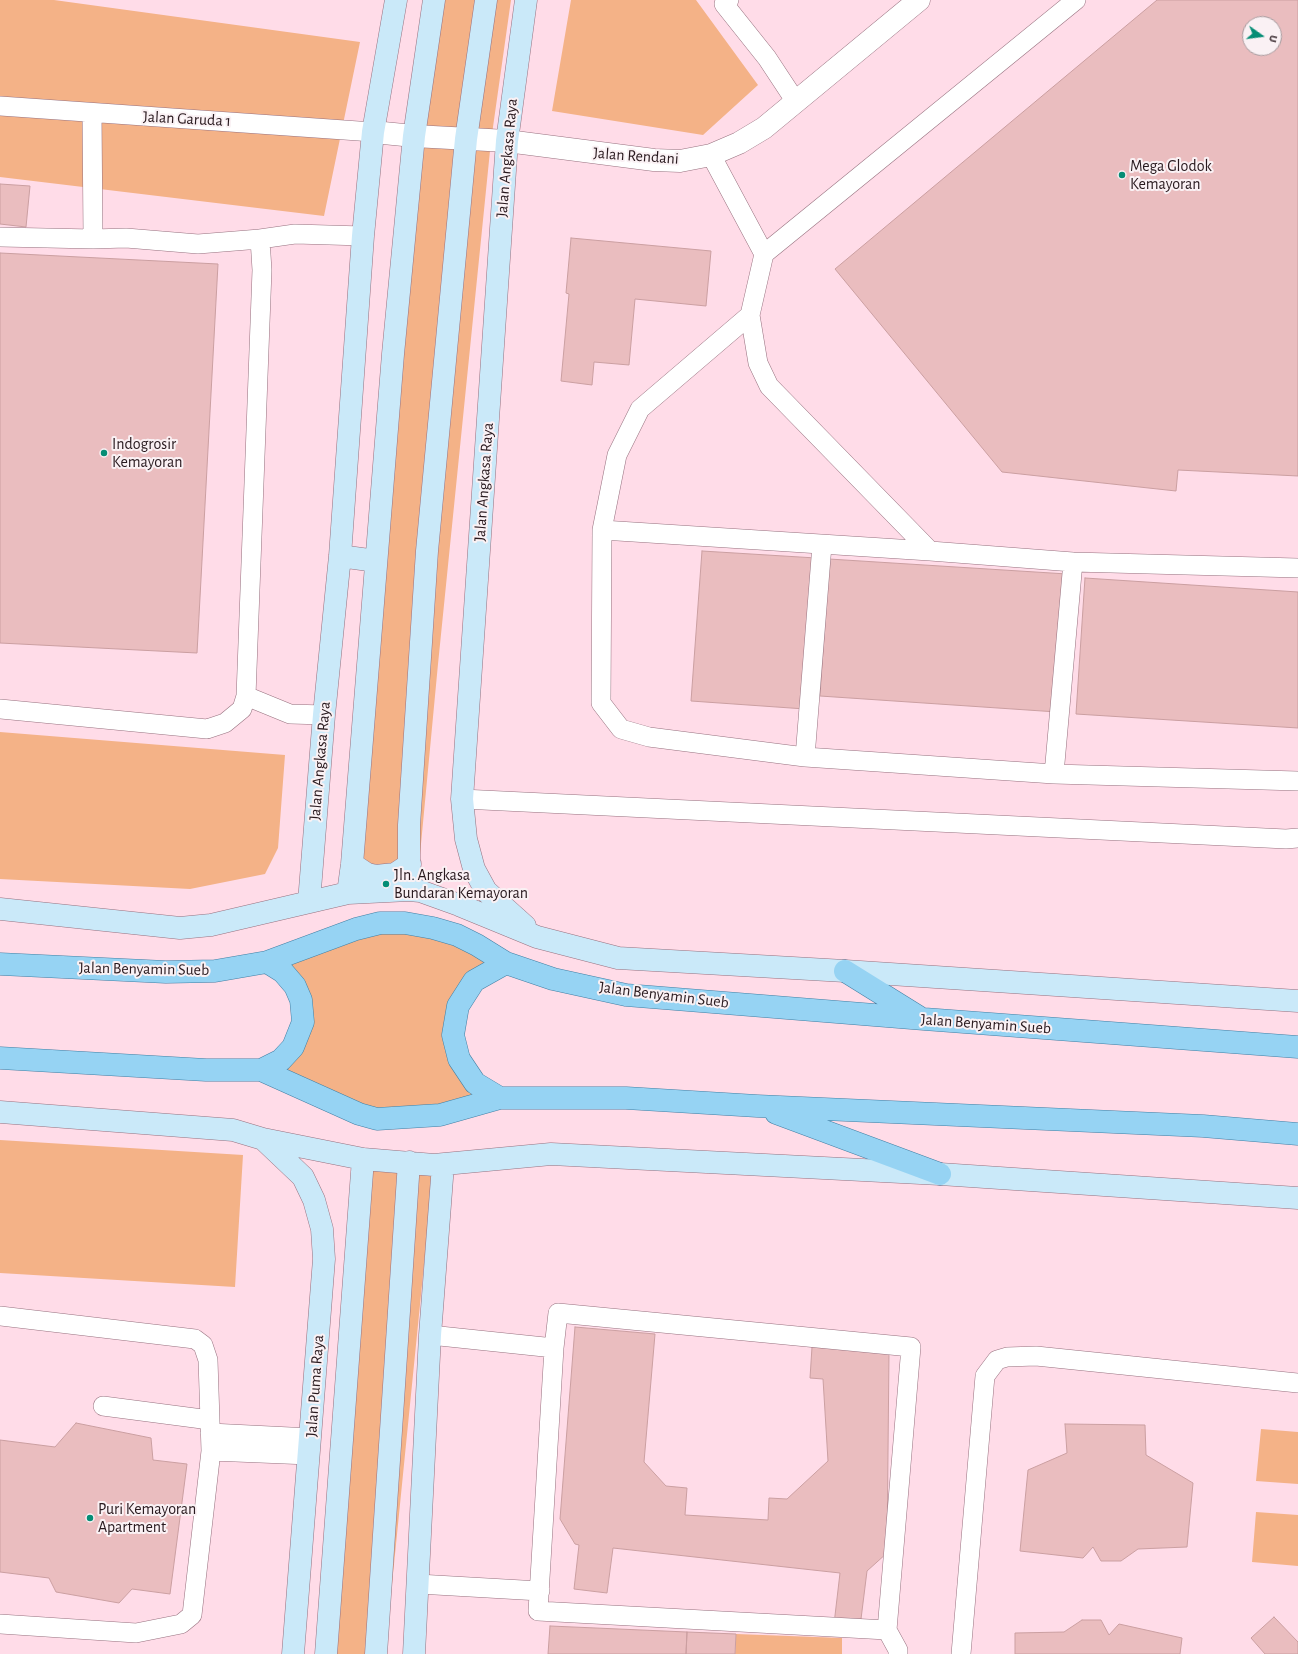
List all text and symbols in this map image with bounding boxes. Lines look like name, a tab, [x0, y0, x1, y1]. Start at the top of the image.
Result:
north arrow	[1242, 16, 1282, 56]
text: U	[1267, 34, 1279, 44]
street label: Jalan Angkasa Raya	[492, 98, 522, 218]
street label: Jalan Garuda 1	[143, 107, 231, 131]
street label: Jalan Rendani	[593, 143, 679, 169]
place label: Mega Glodok Kemayoran	[1130, 156, 1212, 194]
marker: Mega Glodok Kemayoran	[1117, 170, 1127, 180]
street label: Jalan Angkasa Raya	[470, 422, 498, 542]
place label: Indogrosir Kemayoran	[112, 434, 183, 472]
marker: Indogrosir Kemayoran	[99, 448, 109, 458]
street label: Jalan Angkasa Raya	[305, 701, 335, 821]
place label: Jln. Angkasa Bundaran Kemayoran	[394, 865, 528, 903]
marker: Jln. Angkasa Bundaran Kemayoran	[381, 879, 391, 889]
street label: Jalan Benyamin Sueb	[79, 958, 209, 980]
street label: Jalan Benyamin Sueb	[598, 978, 730, 1012]
street label: Jalan Benyamin Sueb	[920, 1010, 1052, 1038]
street label: Jalan Puma Raya	[302, 1334, 328, 1438]
place label: Puri Kemayoran Apartment	[98, 1499, 196, 1537]
marker: Puri Kemayoran Apartment	[85, 1513, 95, 1523]

